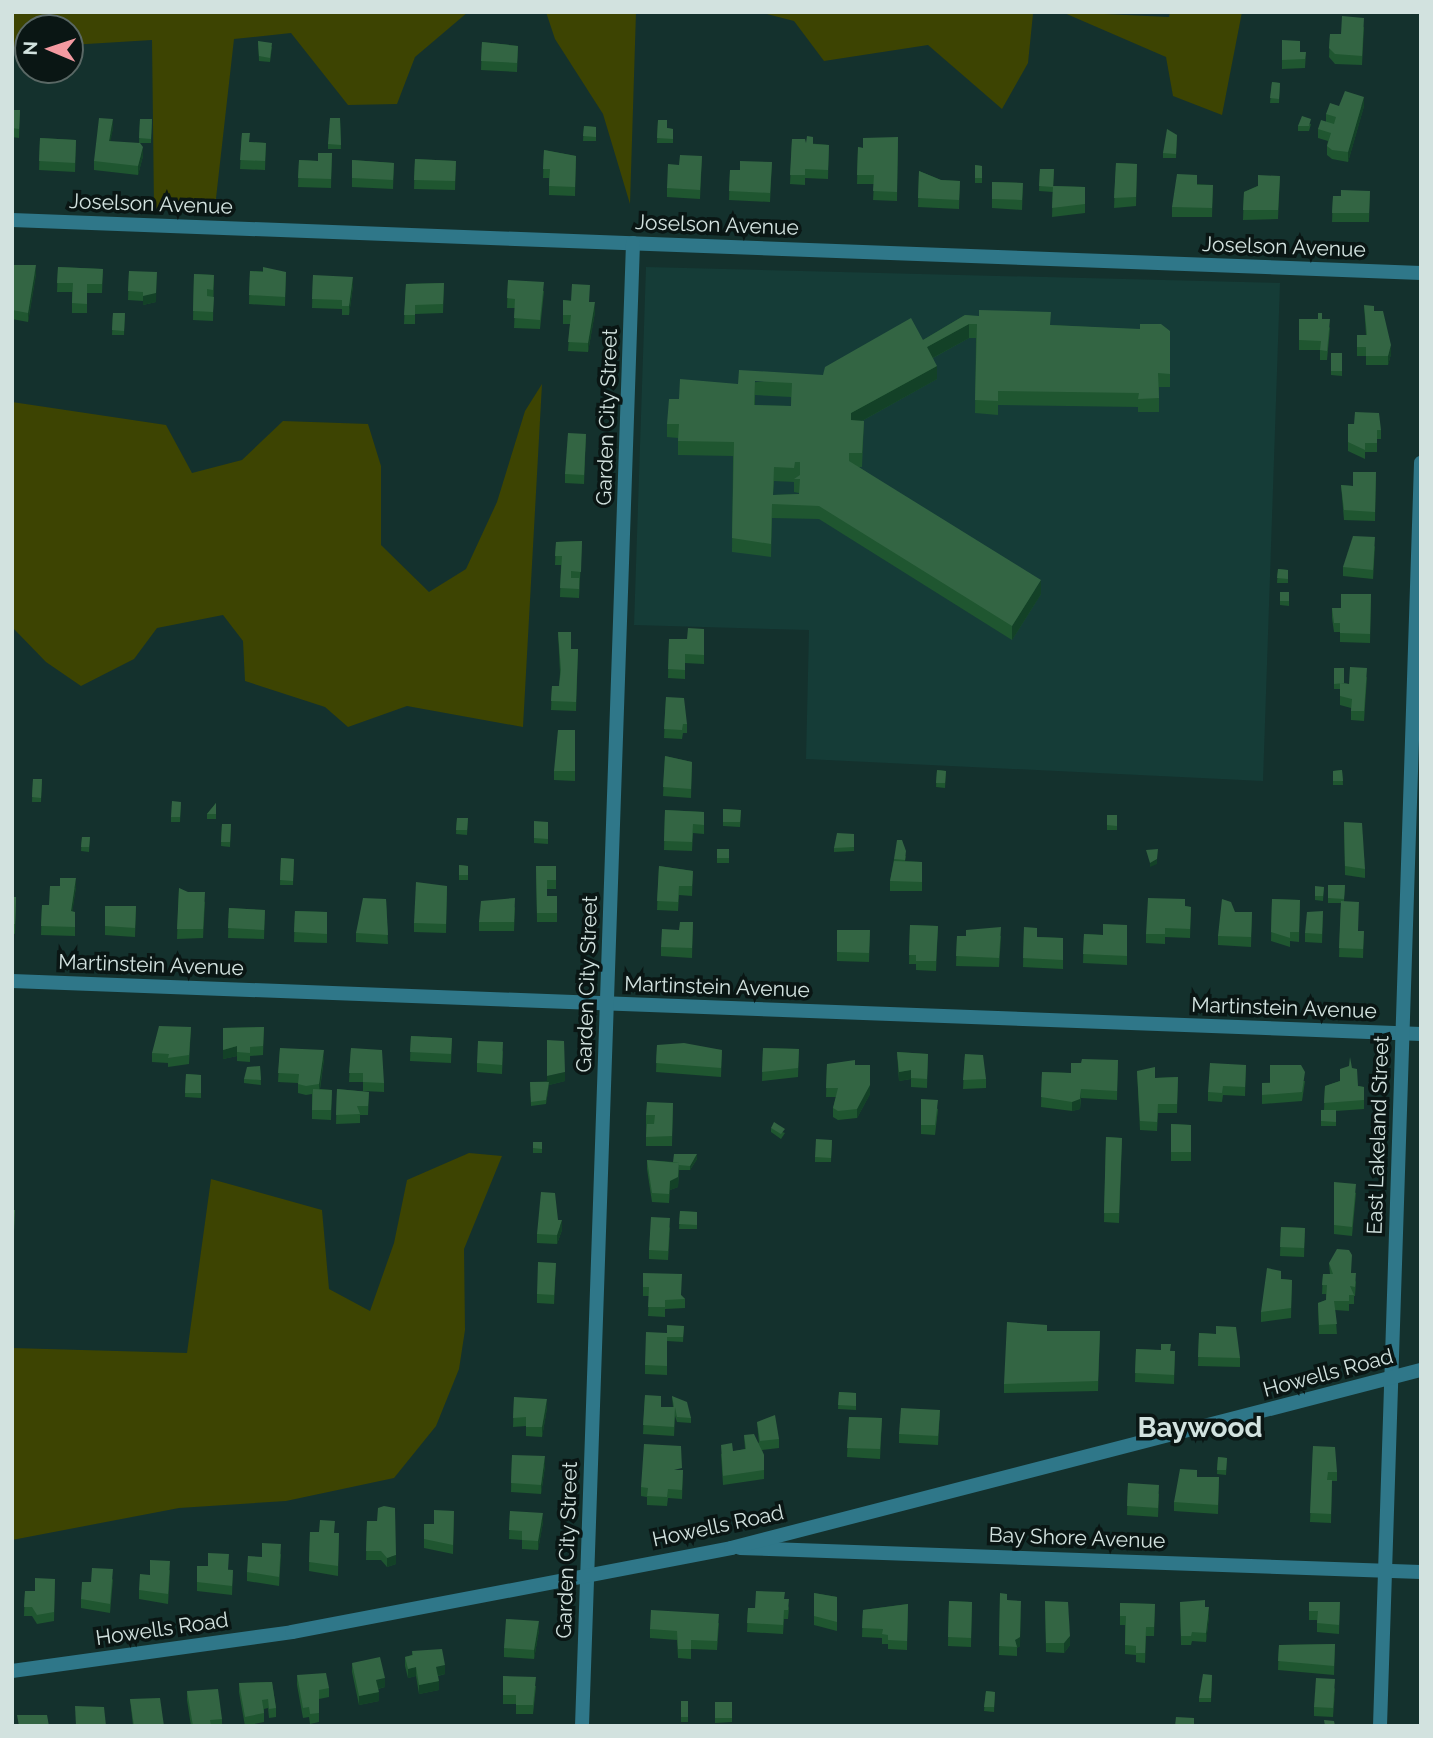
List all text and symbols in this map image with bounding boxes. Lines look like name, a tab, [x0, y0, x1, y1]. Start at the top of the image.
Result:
north arrow	[14, 14, 84, 84]
text: N	[19, 41, 41, 56]
street label: Joselson Avenue	[68, 189, 234, 219]
street label: Joselson Avenue	[634, 210, 800, 240]
street label: Joselson Avenue	[1201, 232, 1367, 262]
street label: Garden City Street	[591, 328, 623, 506]
street label: Garden City Street	[571, 895, 603, 1073]
street label: Martinstein Avenue	[58, 949, 244, 981]
street label: Martinstein Avenue	[624, 971, 810, 1003]
street label: Martinstein Avenue	[1191, 992, 1377, 1024]
street label: East Lakeland Street	[1362, 1035, 1394, 1235]
street label: Howells Road	[1260, 1344, 1396, 1402]
district label: Baywood	[1138, 1411, 1262, 1445]
street label: Garden City Street	[551, 1461, 583, 1639]
street label: Howells Road	[650, 1500, 786, 1552]
street label: Bay Shore Avenue	[988, 1522, 1166, 1554]
street label: Howells Road	[94, 1607, 230, 1651]

